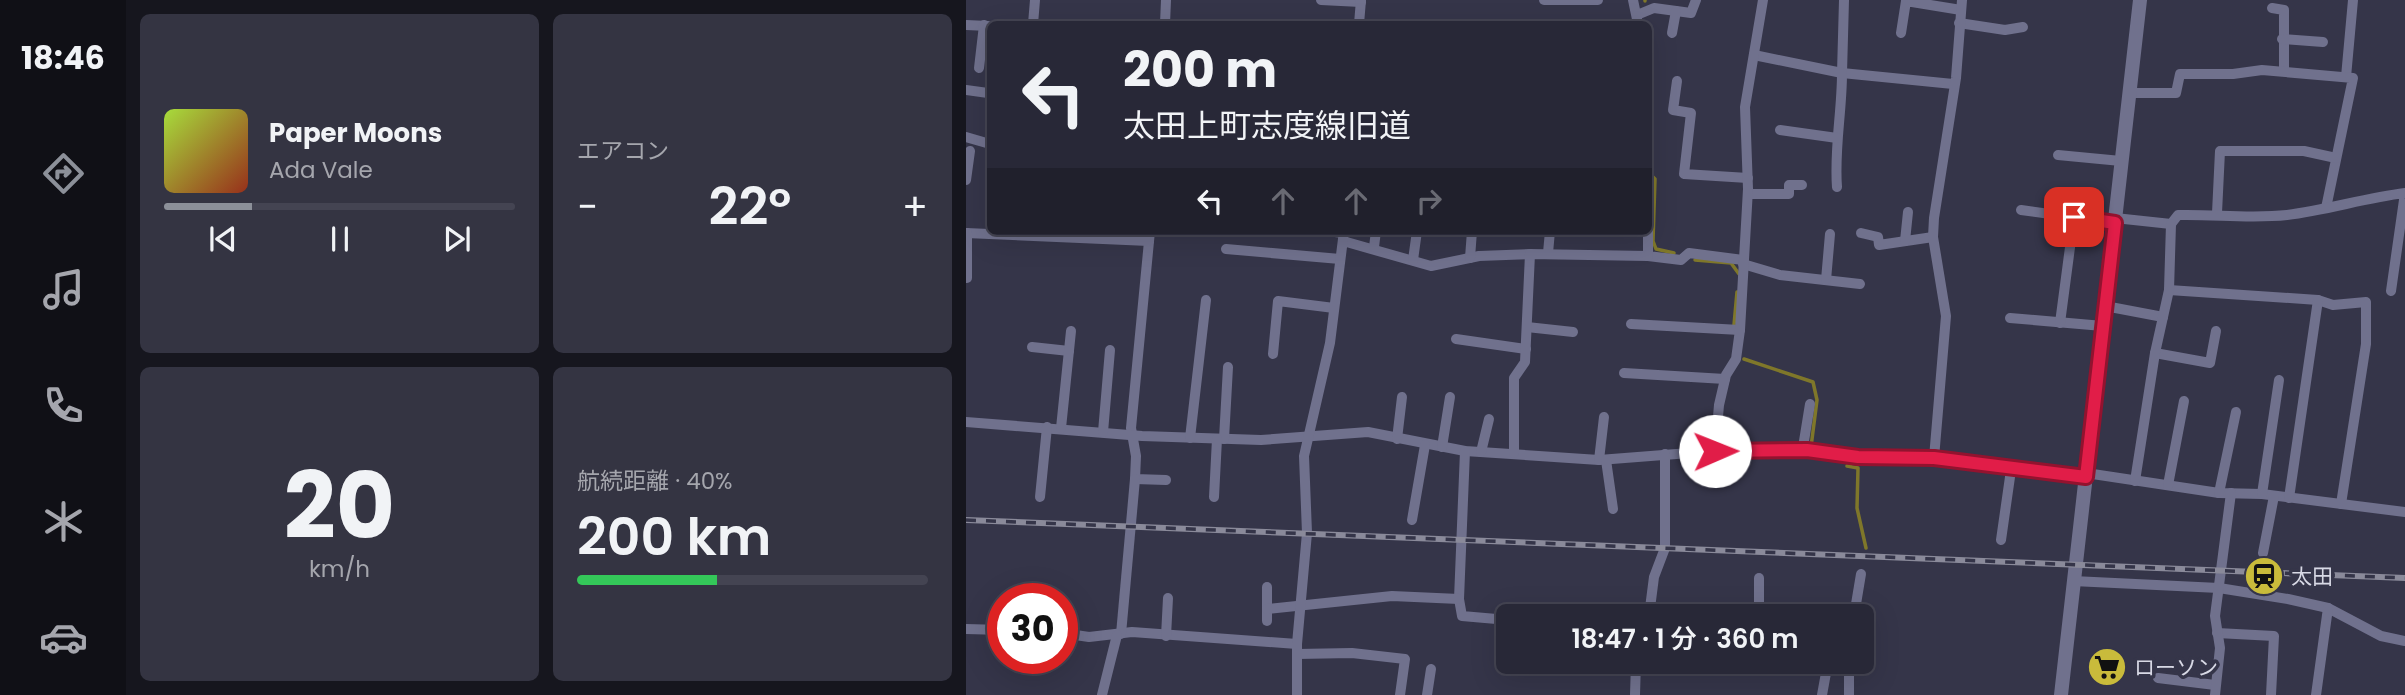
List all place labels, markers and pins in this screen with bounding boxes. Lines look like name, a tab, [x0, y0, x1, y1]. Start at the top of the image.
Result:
pin	[2044, 187, 2104, 247]
station icon: 太田	[2243, 555, 2285, 597]
place label: 太田	[2291, 562, 2333, 591]
supermarket icon: ローソン	[2086, 646, 2128, 688]
place label: ローソン	[2134, 653, 2218, 682]

